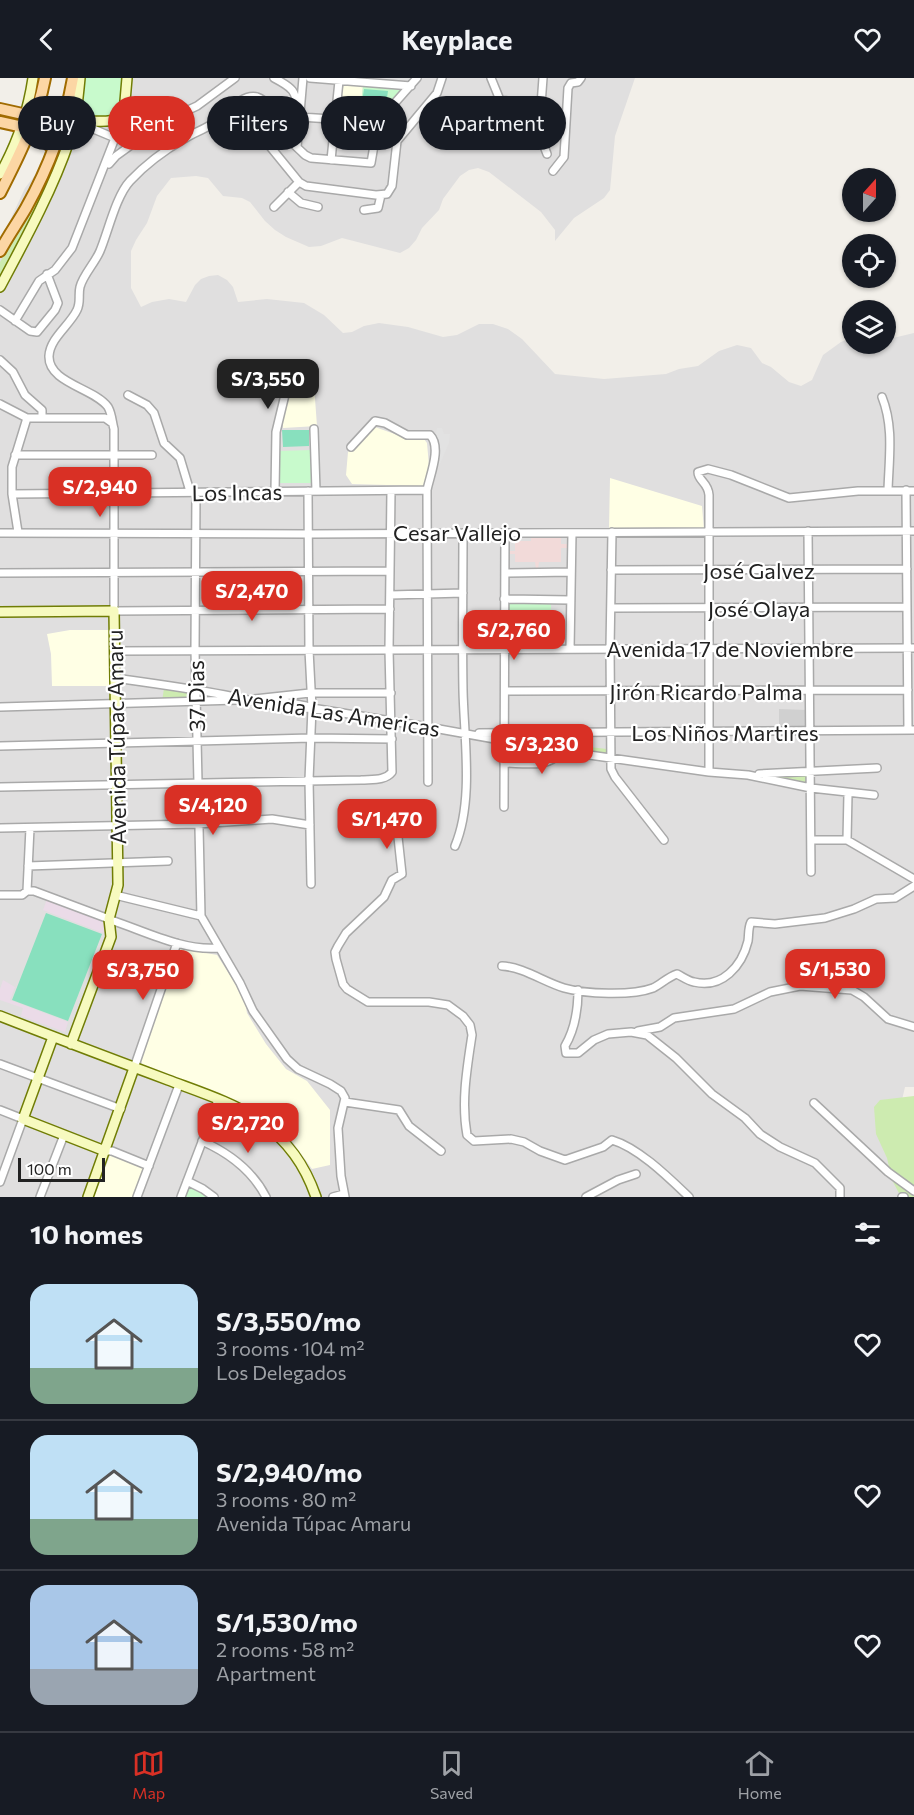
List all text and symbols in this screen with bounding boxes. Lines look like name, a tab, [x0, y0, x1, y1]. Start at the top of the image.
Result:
icon: back	[30, 23, 63, 56]
text: Keyplace	[401, 23, 513, 56]
icon: heart	[851, 23, 884, 56]
chip: Buy	[18, 96, 96, 150]
chip: Rent	[108, 96, 195, 150]
chip: Filters	[207, 96, 309, 150]
chip: New	[321, 96, 407, 150]
chip: Apartment	[419, 96, 566, 150]
north arrow	[842, 168, 896, 222]
map controls	[842, 168, 896, 354]
button: locate	[842, 234, 896, 288]
button: layers	[842, 300, 896, 354]
pin: S/3,550	[213, 359, 323, 410]
text: S/3,550	[231, 366, 305, 390]
pin: S/2,940	[45, 467, 155, 518]
text: S/2,940	[62, 474, 138, 498]
street label: Los Incas	[191, 478, 283, 506]
street label: Cesar Vallejo	[393, 519, 521, 546]
street label: José Galvez	[703, 557, 815, 584]
pin: S/2,470	[197, 571, 307, 622]
text: S/2,470	[215, 578, 289, 602]
street label: José Olaya	[708, 595, 810, 622]
pin: S/2,760	[459, 610, 569, 661]
text: S/2,760	[477, 617, 551, 641]
street label: Avenida Túpac Amaru	[101, 629, 131, 845]
street label: Avenida 17 de Noviembre	[606, 635, 854, 662]
street label: 37 Dias	[182, 660, 210, 732]
street label: Jirón Ricardo Palma	[609, 678, 803, 705]
street label: Avenida Las Americas	[226, 682, 442, 742]
street label: Los Niños Martires	[631, 719, 819, 746]
pin: S/3,230	[487, 724, 597, 775]
text: S/3,230	[505, 731, 579, 755]
pin: S/4,120	[158, 785, 268, 836]
text: S/4,120	[179, 792, 247, 816]
pin: S/1,470	[332, 799, 442, 850]
text: S/1,470	[351, 806, 423, 830]
pin: S/1,530	[780, 949, 890, 1000]
pin: S/3,750	[88, 950, 198, 1001]
text: S/1,530	[799, 956, 871, 980]
text: S/3,750	[106, 957, 180, 981]
pin: S/2,720	[193, 1103, 303, 1154]
text: S/2,720	[212, 1110, 284, 1134]
scale bar	[18, 1155, 105, 1182]
text: 100 m	[27, 1159, 72, 1178]
icon: filters	[851, 1217, 884, 1250]
text: 10 homes	[30, 1218, 143, 1249]
text: S/3,550/mo	[216, 1305, 361, 1336]
icon: home	[78, 1308, 150, 1380]
icon: heart	[851, 1328, 884, 1361]
text: 3 rooms · 104 m²	[216, 1336, 365, 1360]
text: Los Delegados	[216, 1360, 347, 1384]
text: S/2,940/mo	[216, 1456, 362, 1487]
icon: home	[78, 1459, 150, 1531]
icon: heart	[851, 1479, 884, 1512]
text: 3 rooms · 80 m²	[216, 1487, 356, 1511]
text: Avenida Túpac Amaru	[216, 1511, 411, 1535]
text: S/1,530/mo	[216, 1606, 358, 1637]
icon: home	[78, 1609, 150, 1681]
icon: heart	[851, 1629, 884, 1662]
text: 2 rooms · 58 m²	[216, 1637, 354, 1661]
text: Apartment	[216, 1661, 316, 1685]
tab: Map	[132, 1747, 165, 1802]
tab: Saved	[430, 1747, 473, 1802]
tab: Home	[738, 1747, 782, 1802]

